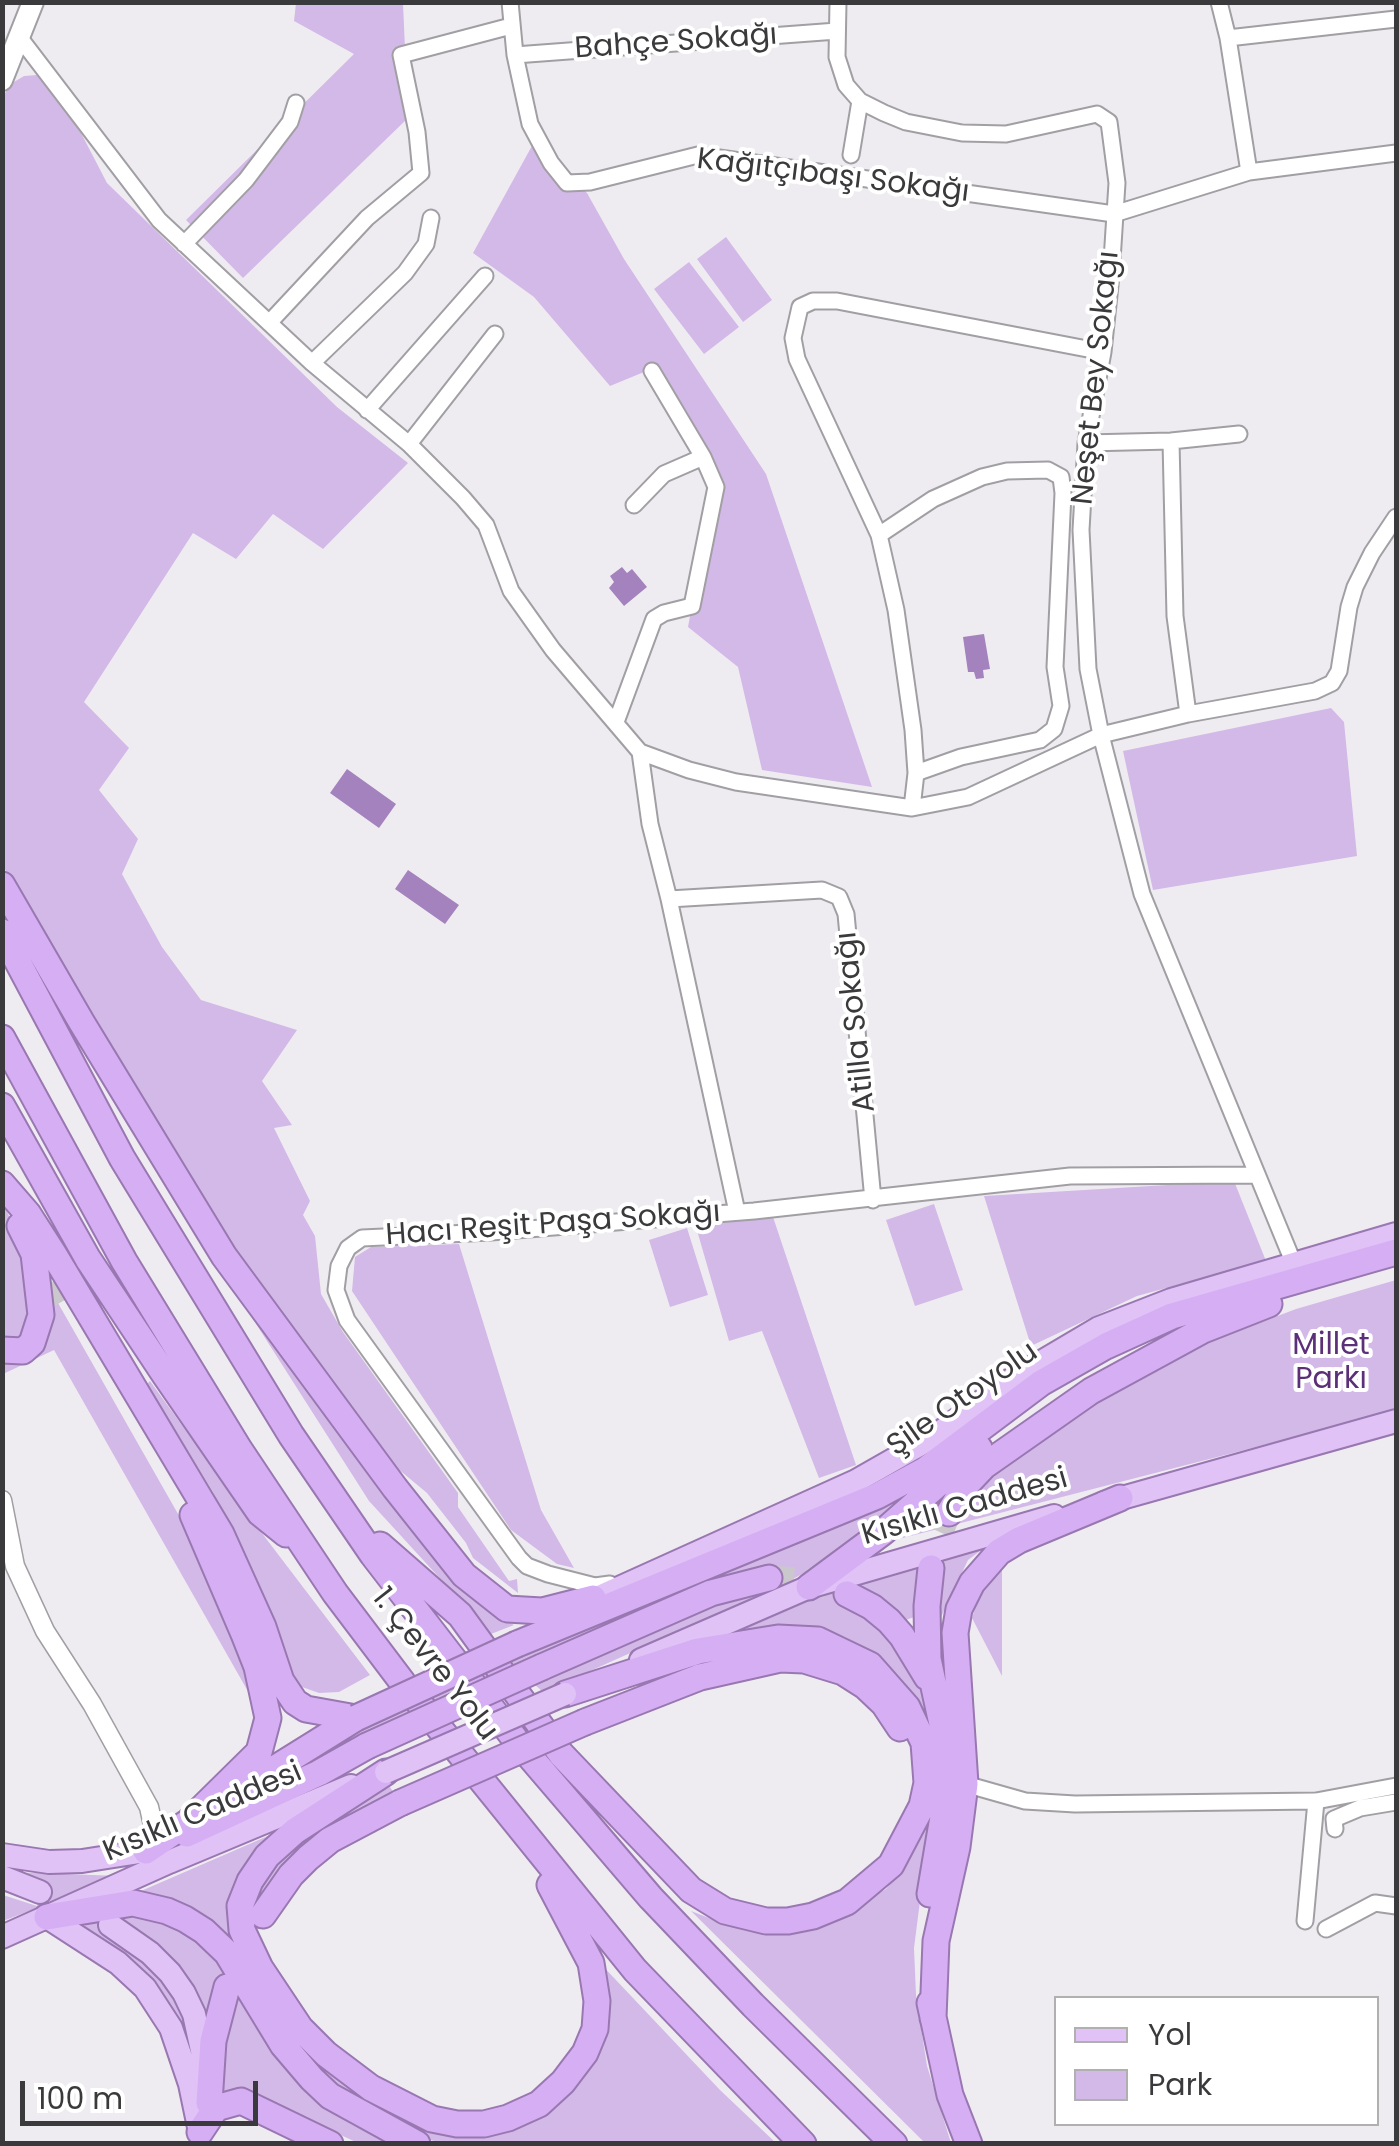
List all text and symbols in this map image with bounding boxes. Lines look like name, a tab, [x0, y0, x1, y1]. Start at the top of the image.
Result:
street label: Bahçe Sokağı	[574, 18, 778, 68]
street label: Kağıtçıbaşı Sokağı	[695, 142, 971, 212]
street label: Neşet Bey Sokağı	[1066, 249, 1128, 507]
street label: Atilla Sokağı	[830, 930, 884, 1114]
street label: Hacı Reşit Paşa Sokağı	[385, 1195, 721, 1255]
park label: Millet Parkı	[1292, 1328, 1370, 1398]
street label: Şile Otoyolu	[881, 1335, 1045, 1465]
street label: Kısıklı Caddesi	[858, 1461, 1072, 1555]
street label: 1. Çevre Yolu	[363, 1582, 505, 1748]
street label: Kısıklı Caddesi	[98, 1755, 308, 1871]
legend	[1054, 1996, 1379, 2126]
text: Yol	[1148, 2013, 1192, 2056]
scale bar	[25, 2061, 262, 2123]
text: Park	[1148, 2063, 1212, 2106]
text: 100 m	[37, 2077, 123, 2120]

